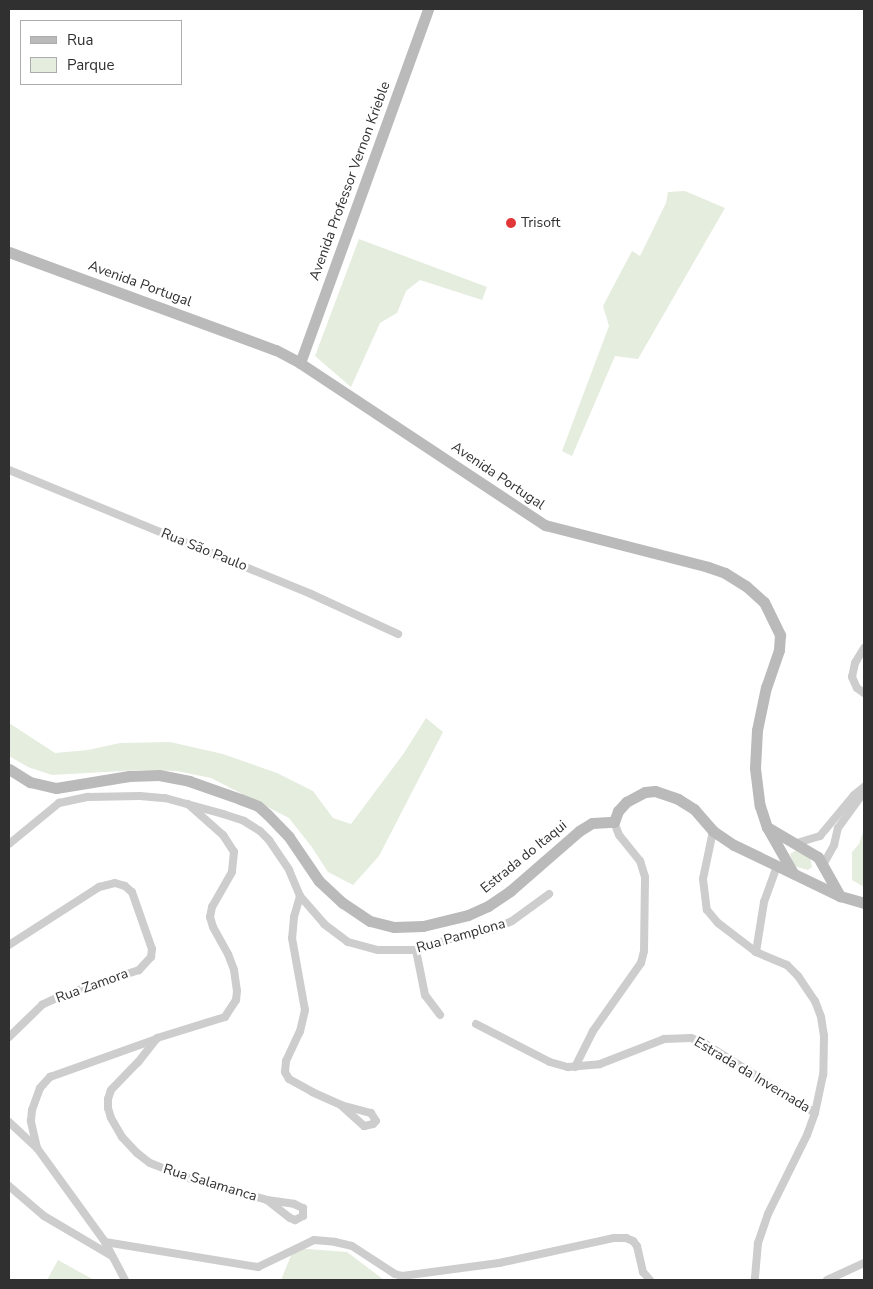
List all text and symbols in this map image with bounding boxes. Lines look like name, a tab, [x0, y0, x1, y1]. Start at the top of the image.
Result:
legend	[20, 20, 182, 85]
text: Rua	[67, 30, 93, 50]
text: Parque	[67, 55, 115, 75]
street label: Avenida Professor Vernon Krieble	[306, 79, 394, 283]
place label: Trisoft	[521, 215, 560, 231]
marker: Trisoft	[505, 217, 517, 229]
street label: Avenida Portugal	[86, 257, 194, 311]
street label: Avenida Portugal	[448, 439, 548, 513]
street label: Rua São Paulo	[159, 525, 249, 575]
street label: Estrada do Itaqui	[478, 817, 570, 897]
street label: Rua Pamplona	[415, 915, 507, 957]
street label: Rua Zamora	[53, 965, 131, 1007]
street label: Estrada da Invernada	[691, 1034, 813, 1116]
street label: Rua Salamanca	[161, 1161, 259, 1205]

